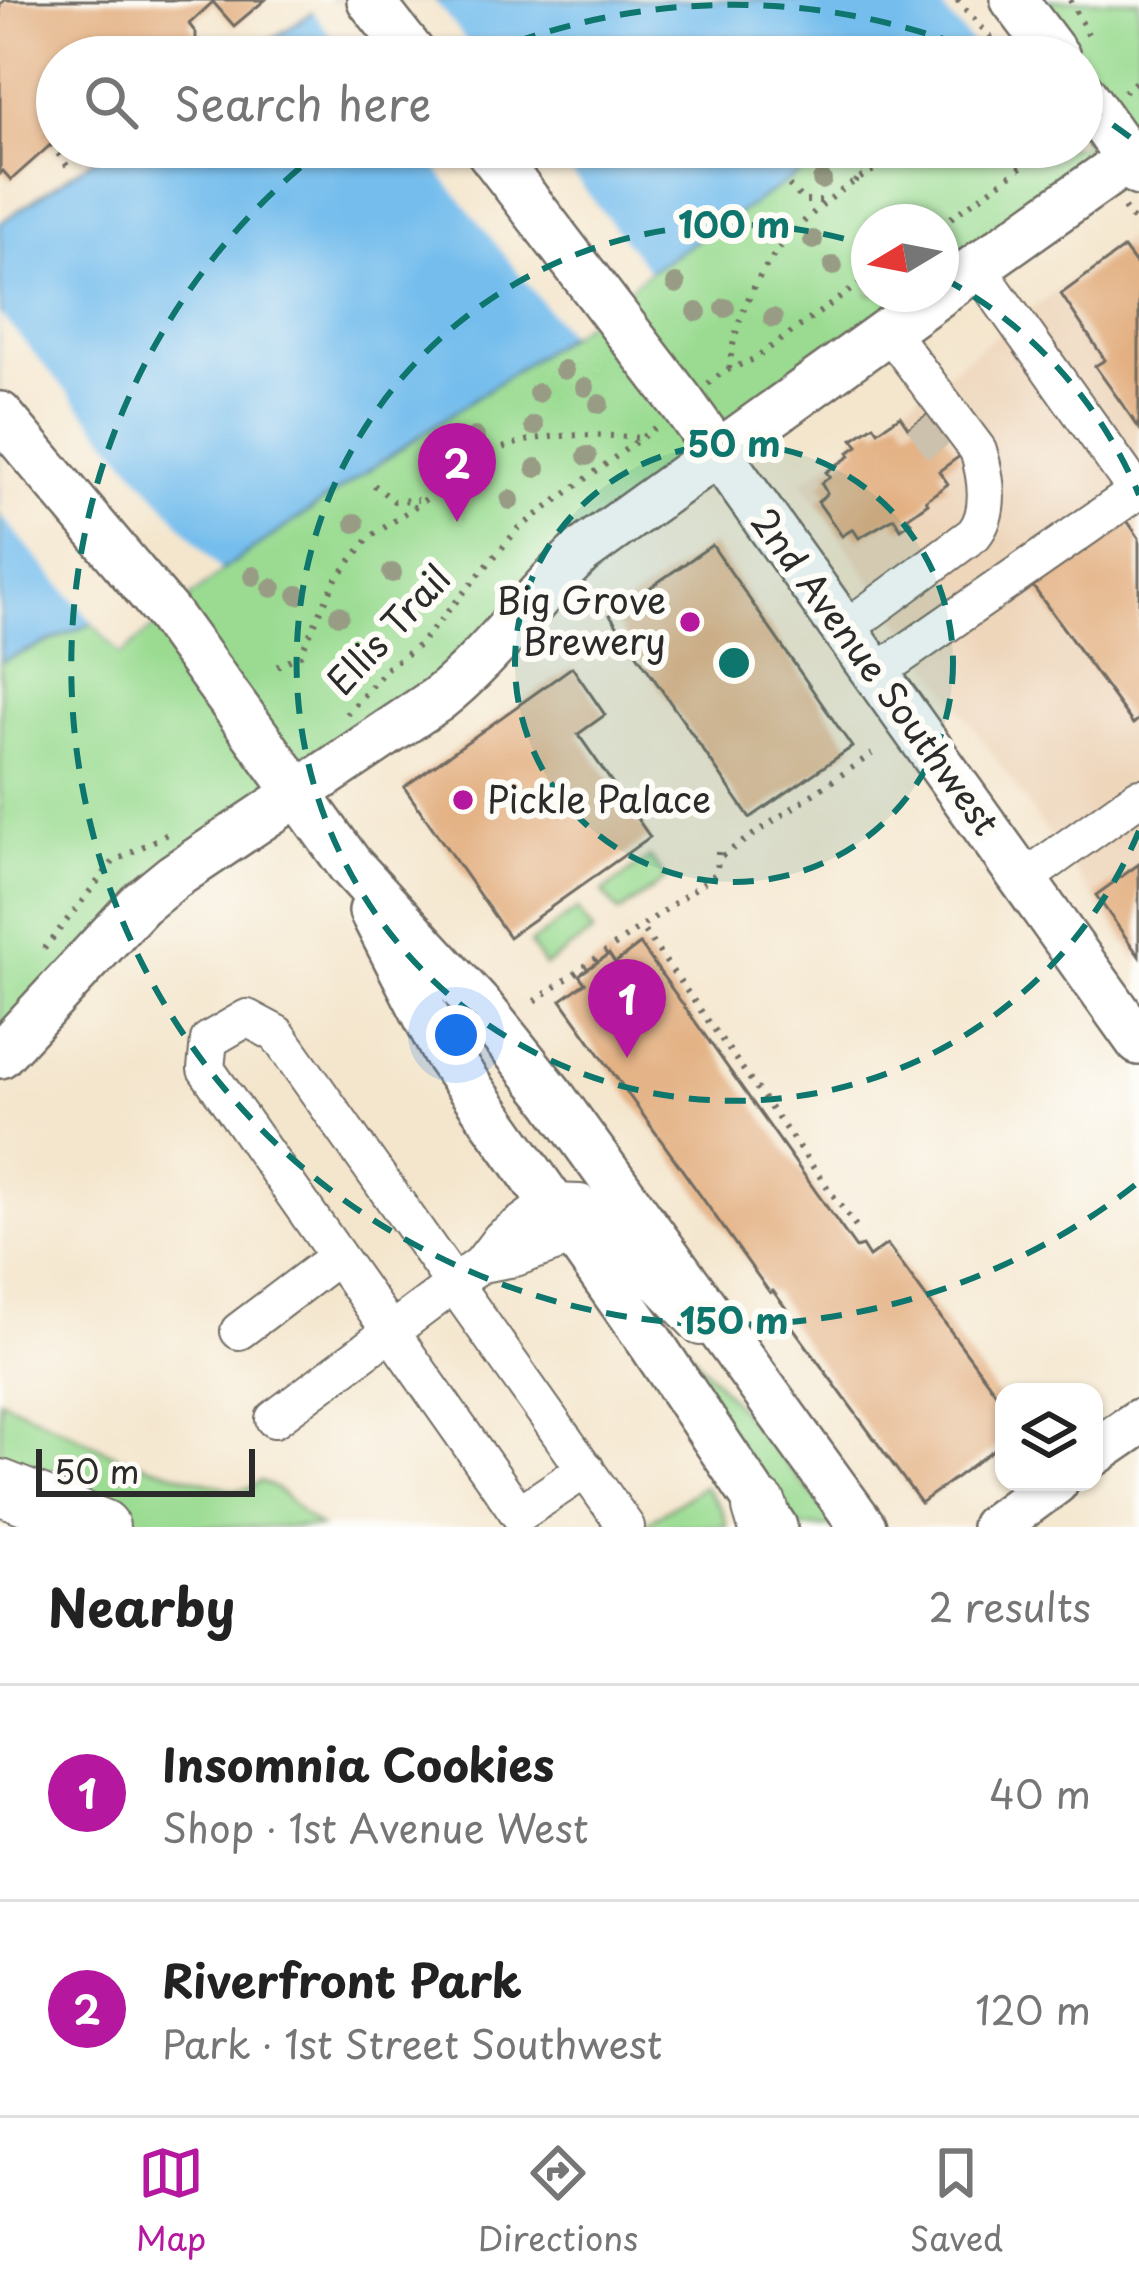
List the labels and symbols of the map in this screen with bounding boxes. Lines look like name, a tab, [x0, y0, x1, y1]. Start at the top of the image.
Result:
text: 100 m	[678, 196, 790, 250]
north arrow	[851, 204, 959, 312]
text: 50 m	[687, 415, 781, 469]
pin: 2	[418, 423, 496, 522]
street label: 2nd Avenue Southwest	[739, 496, 1014, 846]
street label: Ellis Trail	[313, 551, 462, 706]
place label: Big Grove Brewery	[496, 572, 666, 667]
marker: Big Grove Brewery	[677, 609, 703, 635]
centre of rings	[713, 642, 755, 684]
place label: Pickle Palace	[487, 771, 711, 825]
marker: Pickle Palace	[450, 787, 476, 813]
pin: 1	[588, 959, 666, 1058]
your location	[426, 1005, 486, 1065]
text: 150 m	[679, 1292, 789, 1346]
scale bar	[36, 1443, 255, 1496]

